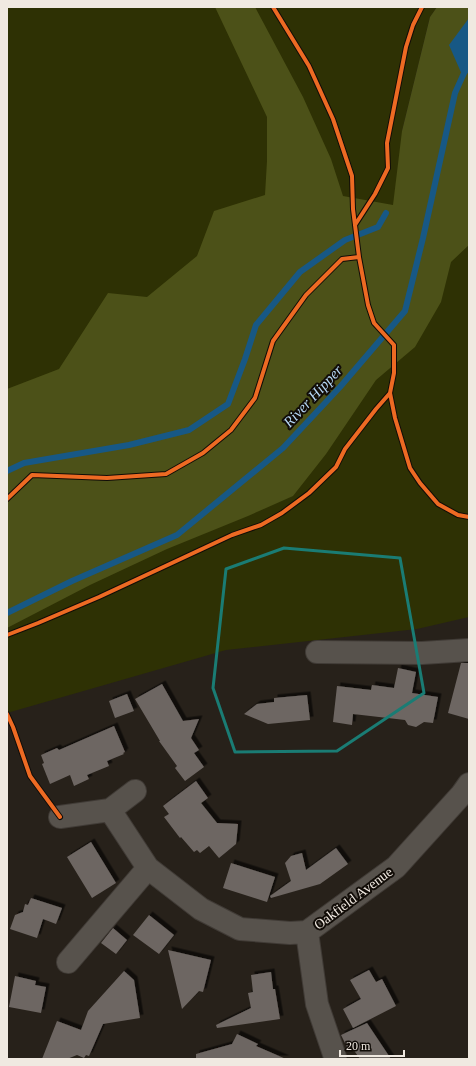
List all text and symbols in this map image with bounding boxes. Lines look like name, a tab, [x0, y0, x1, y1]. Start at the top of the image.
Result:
water label: River Hipper	[280, 362, 346, 431]
street label: Oakfield Avenue	[311, 864, 395, 933]
scale bar	[340, 1032, 404, 1058]
text: 20 m	[346, 1039, 371, 1053]

